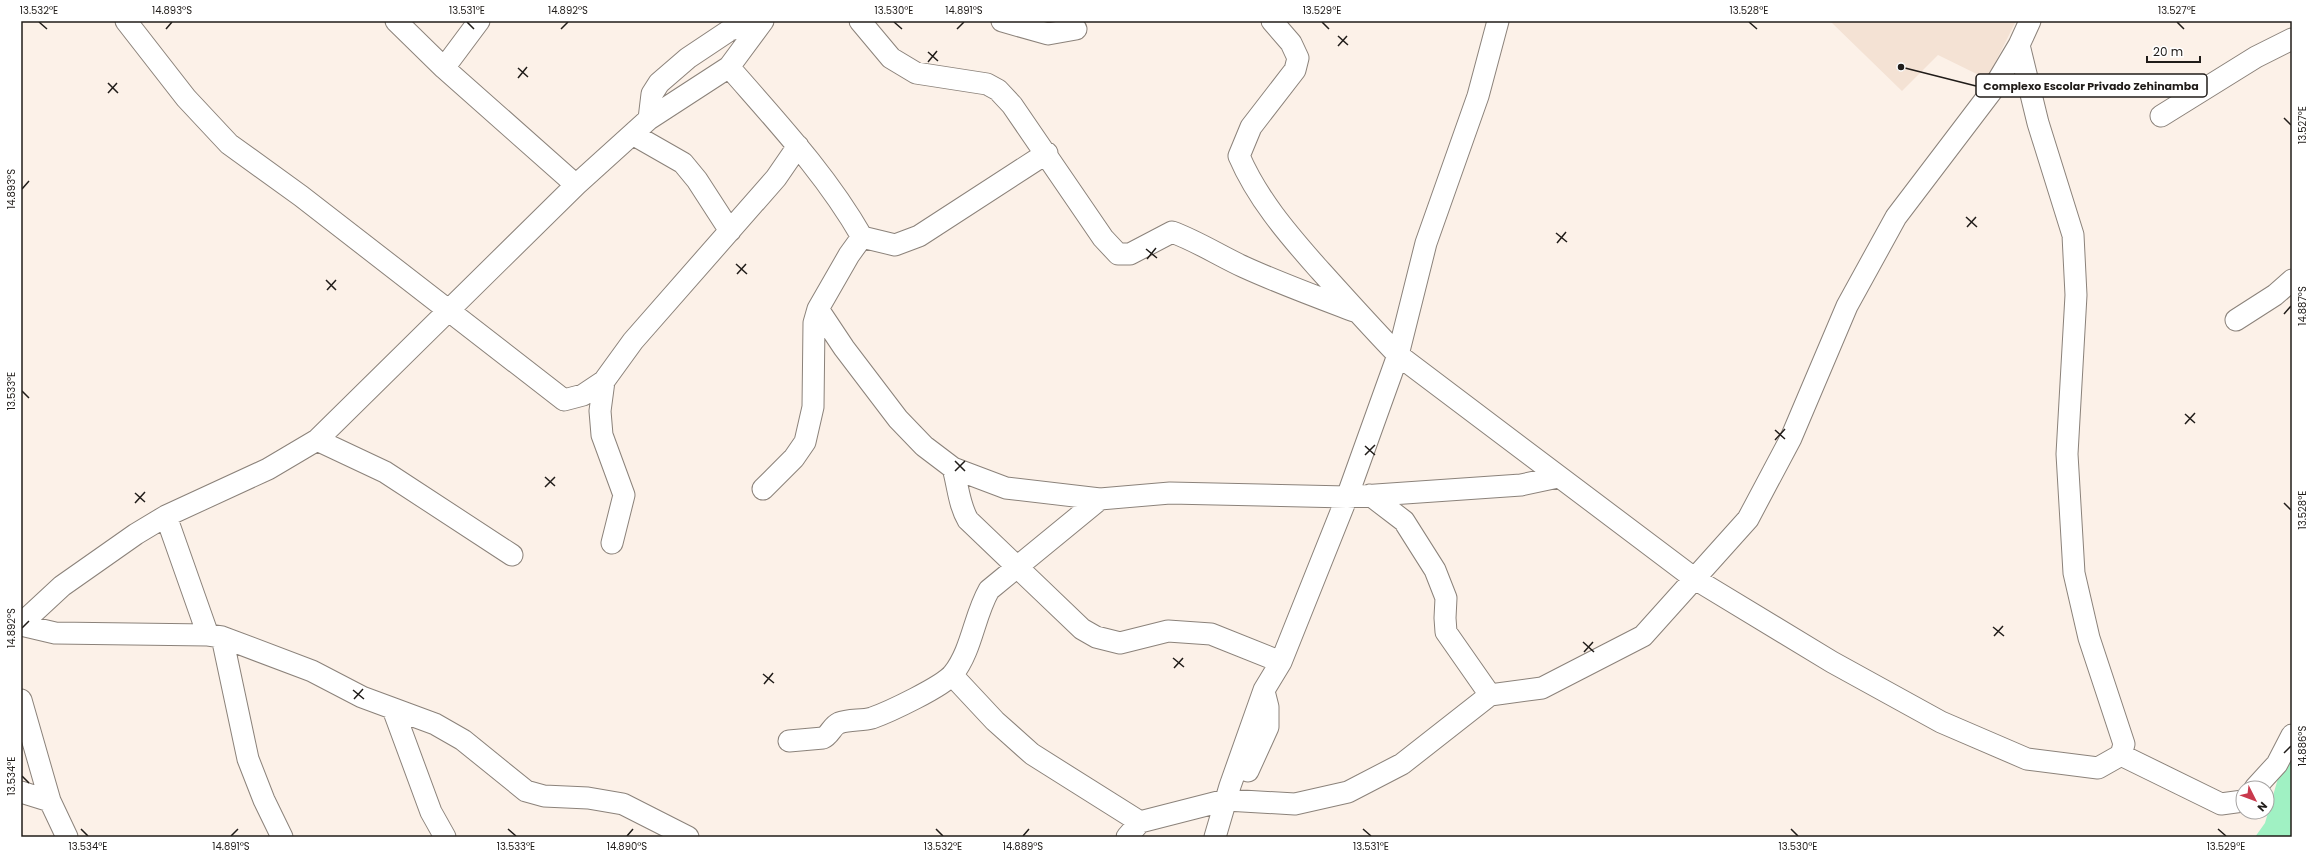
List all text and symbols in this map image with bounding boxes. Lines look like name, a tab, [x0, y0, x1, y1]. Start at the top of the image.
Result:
text: 13.532°E	[20, 3, 58, 18]
text: 14.893°S	[152, 3, 192, 18]
text: 13.531°E	[449, 3, 485, 18]
text: 14.892°S	[548, 3, 588, 18]
text: 13.530°E	[875, 3, 913, 18]
text: 14.891°S	[945, 3, 983, 18]
text: 13.529°E	[1303, 3, 1341, 18]
text: 13.528°E	[1730, 3, 1768, 18]
text: 13.527°E	[2158, 3, 2196, 18]
scale bar	[2147, 38, 2200, 64]
text: 20 m	[2153, 43, 2183, 60]
callout: Complexo Escolar Privado Zehinamba	[1976, 74, 2207, 97]
text: Complexo Escolar Privado Zehinamba	[1983, 78, 2199, 94]
text: 13.527°E	[2295, 106, 2310, 144]
text: 14.893°S	[4, 169, 19, 209]
text: 14.887°S	[2295, 286, 2310, 326]
text: 13.533°E	[4, 372, 19, 410]
text: 13.528°E	[2295, 491, 2310, 529]
text: 14.892°S	[4, 608, 19, 648]
text: 14.886°S	[2295, 726, 2310, 766]
text: 13.534°E	[4, 757, 19, 795]
north arrow	[2235, 780, 2275, 820]
text: N	[2254, 798, 2271, 815]
text: 13.534°E	[69, 839, 107, 854]
text: 14.891°S	[212, 839, 250, 854]
text: 13.533°E	[497, 839, 535, 854]
text: 14.890°S	[607, 839, 647, 854]
text: 13.532°E	[924, 839, 962, 854]
text: 14.889°S	[1003, 839, 1043, 854]
text: 13.531°E	[1353, 839, 1389, 854]
text: 13.530°E	[1779, 839, 1817, 854]
text: 13.529°E	[2207, 839, 2245, 854]

